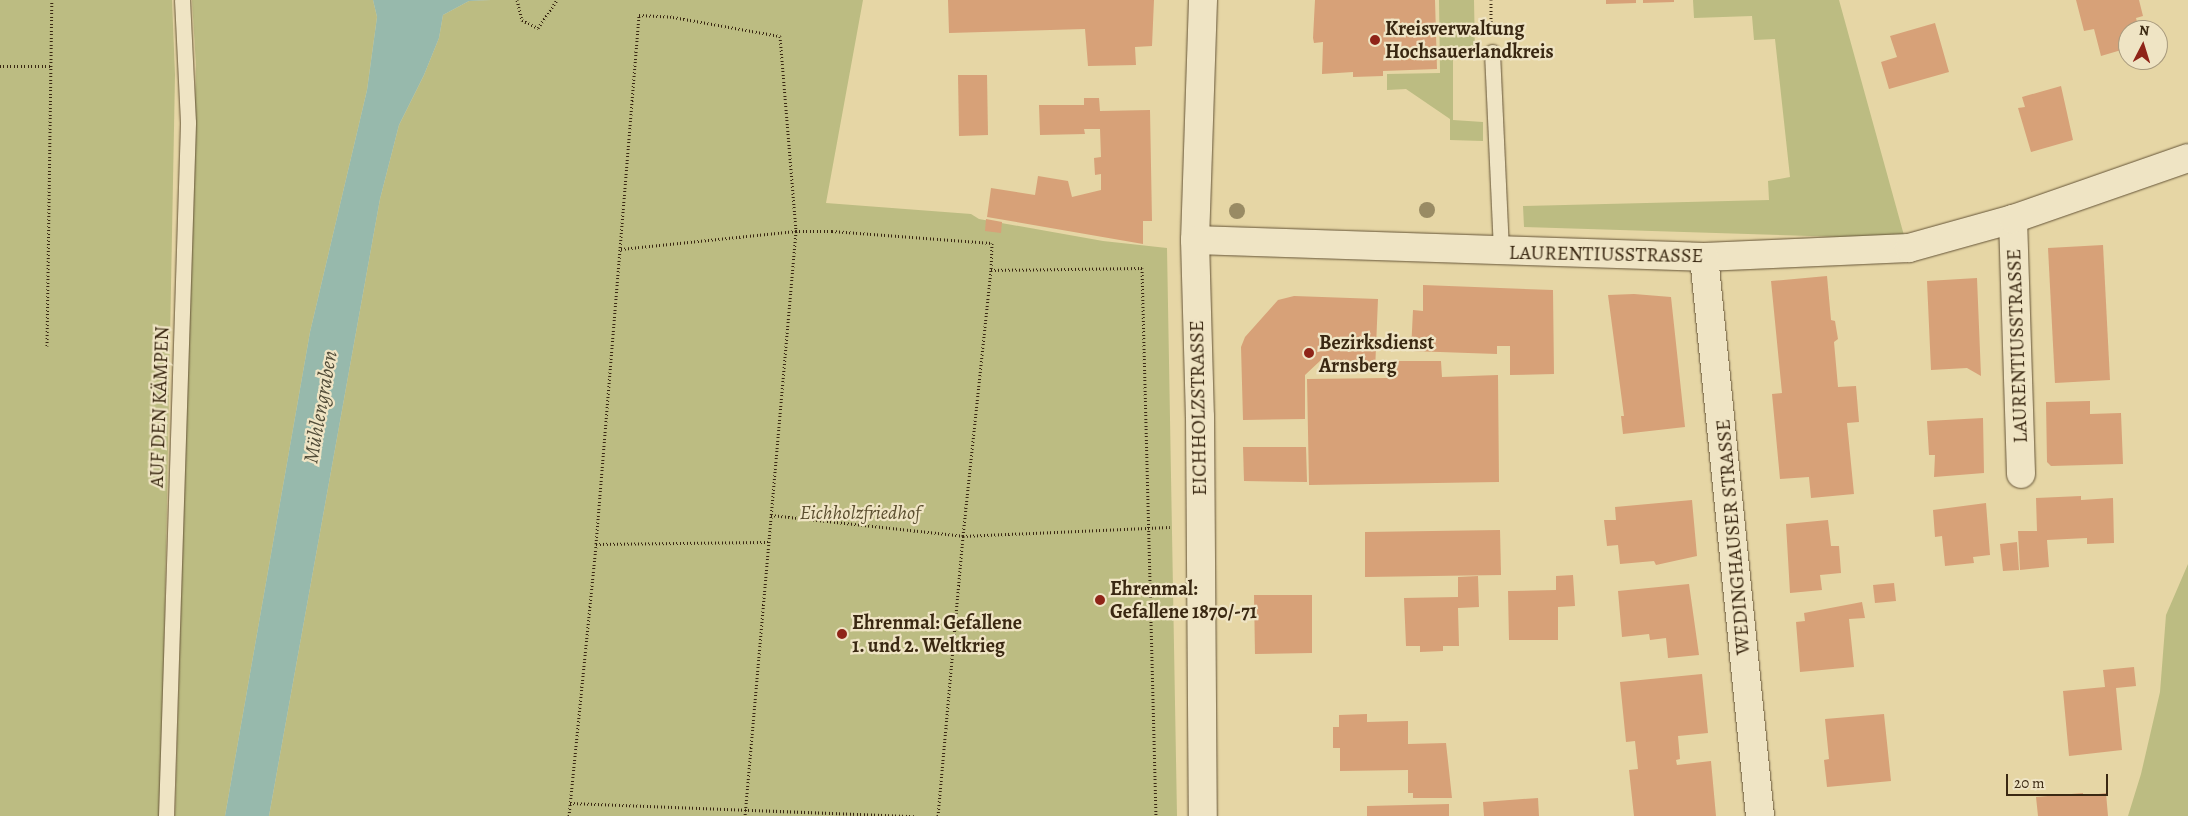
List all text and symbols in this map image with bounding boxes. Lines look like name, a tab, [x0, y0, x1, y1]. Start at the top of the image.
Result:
place label: Kreisverwaltung Hochsauerlandkreis	[1385, 16, 1554, 63]
north arrow	[2118, 20, 2168, 70]
text: N	[2138, 21, 2150, 40]
marker: Kreisverwaltung Hochsauerlandkreis	[1369, 34, 1381, 46]
street label: LAURENTIUSSTRASSE	[1509, 240, 1703, 268]
street label: LAURENTIUSSTRASSE	[2002, 248, 2032, 444]
street label: EICHHOLZSTRASSE	[1184, 320, 1212, 496]
street label: AUF DEN KÄMPEN	[144, 326, 174, 488]
place label: Bezirksdienst Arnsberg	[1319, 330, 1434, 377]
marker: Bezirksdienst Arnsberg	[1303, 347, 1315, 359]
water label: Mühlengraben	[298, 349, 342, 465]
street label: WEDINGHAUSER STRASSE	[1711, 418, 1755, 656]
park label: Eichholzfriedhof	[800, 500, 920, 524]
place label: Ehrenmal: Gefallene 1870/-71	[1110, 576, 1257, 623]
marker: Ehrenmal: Gefallene 1870/-71	[1094, 594, 1106, 606]
place label: Ehrenmal: Gefallene 1. und 2. Weltkrieg	[852, 610, 1022, 657]
marker: Ehrenmal: Gefallene 1. und 2. Weltkrieg	[836, 628, 848, 640]
scale bar	[2008, 764, 2110, 796]
text: 20 m	[2014, 773, 2045, 793]

